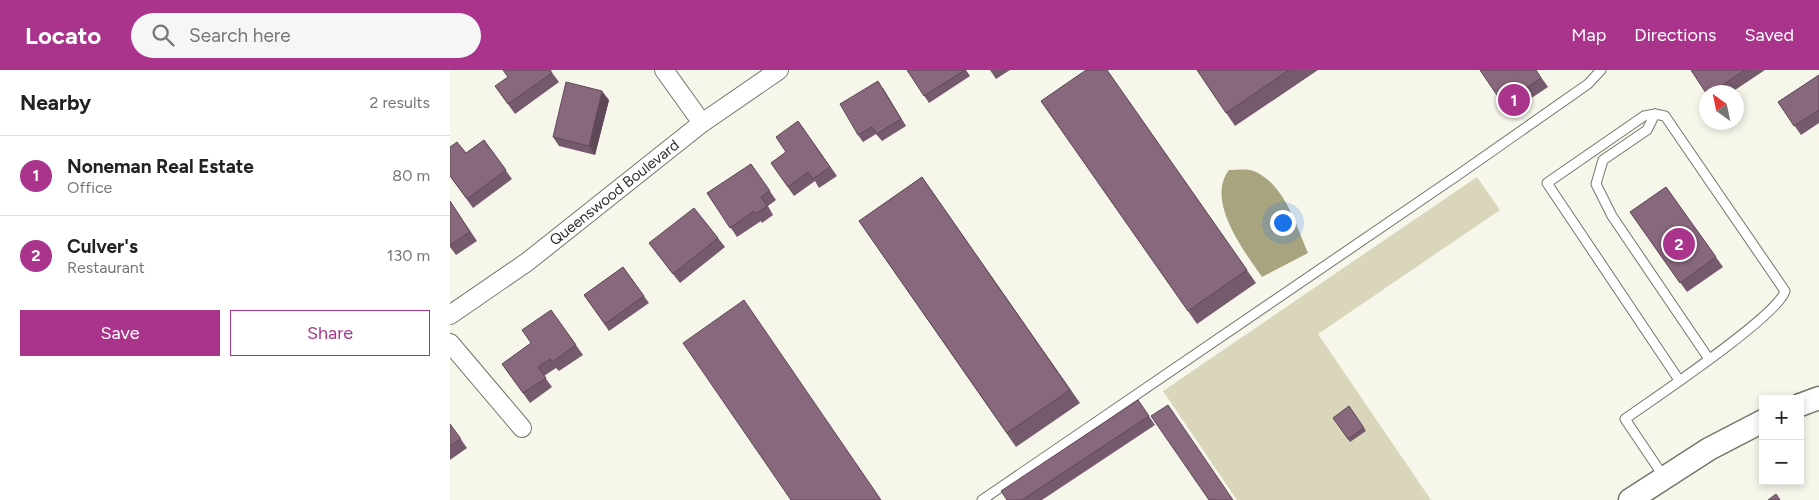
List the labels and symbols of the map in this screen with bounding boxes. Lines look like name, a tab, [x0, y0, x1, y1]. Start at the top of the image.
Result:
pin: 1	[1498, 81, 1530, 119]
north arrow	[1699, 85, 1744, 130]
street label: Queenswood Boulevard	[546, 136, 683, 249]
your location	[1270, 210, 1296, 236]
pin: 2	[1663, 225, 1695, 263]

